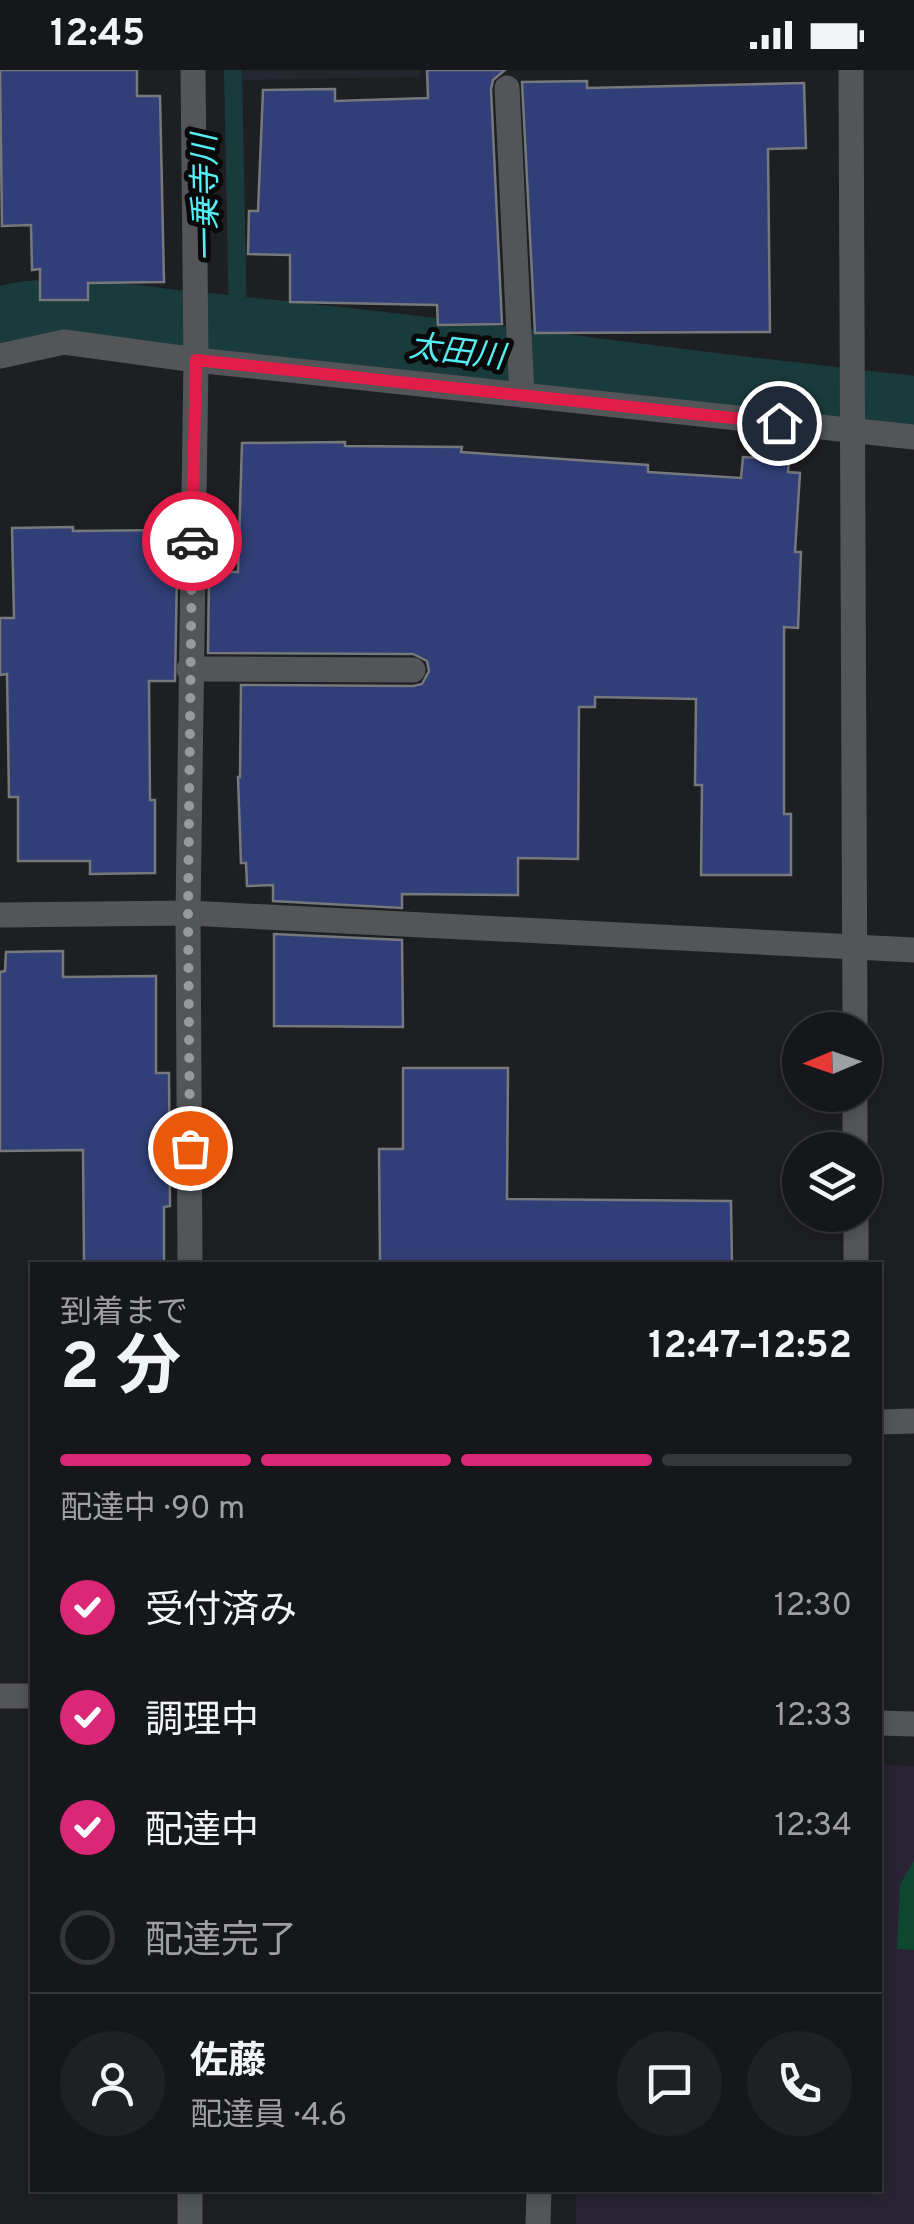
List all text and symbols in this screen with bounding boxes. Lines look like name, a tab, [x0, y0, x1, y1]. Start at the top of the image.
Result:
text: 12:45	[50, 11, 145, 60]
water label: 一乗寺川	[187, 131, 229, 262]
water label: 太田川	[407, 328, 510, 380]
pin	[737, 381, 822, 466]
icon: home	[752, 396, 807, 451]
courier	[142, 491, 242, 591]
icon: car	[165, 514, 220, 569]
north arrow	[782, 1012, 882, 1112]
map controls	[782, 1012, 882, 1232]
pin	[148, 1106, 233, 1191]
icon: bag	[163, 1121, 218, 1176]
button: layers	[782, 1132, 882, 1232]
text: 到着まで	[60, 1294, 188, 1334]
text: 12:47–12:52	[648, 1323, 852, 1372]
text: 2 分	[60, 1330, 181, 1412]
text: 配達中 · 90 m	[60, 1490, 245, 1530]
icon: check	[60, 1580, 115, 1635]
text: 12:30	[774, 1587, 852, 1627]
text: 受付済み	[145, 1588, 297, 1637]
icon: check	[60, 1690, 115, 1745]
text: 12:33	[775, 1697, 852, 1737]
text: 調理中	[145, 1698, 259, 1747]
icon: check	[60, 1800, 115, 1855]
text: 12:34	[774, 1807, 852, 1847]
text: 配達中	[145, 1808, 259, 1857]
text: 配達完了	[145, 1918, 297, 1967]
button: person	[60, 2031, 165, 2136]
button: chat	[617, 2031, 722, 2136]
button: phone	[747, 2031, 852, 2136]
text: 佐藤	[190, 2039, 266, 2088]
text: 配達員 · 4.6	[190, 2097, 347, 2137]

